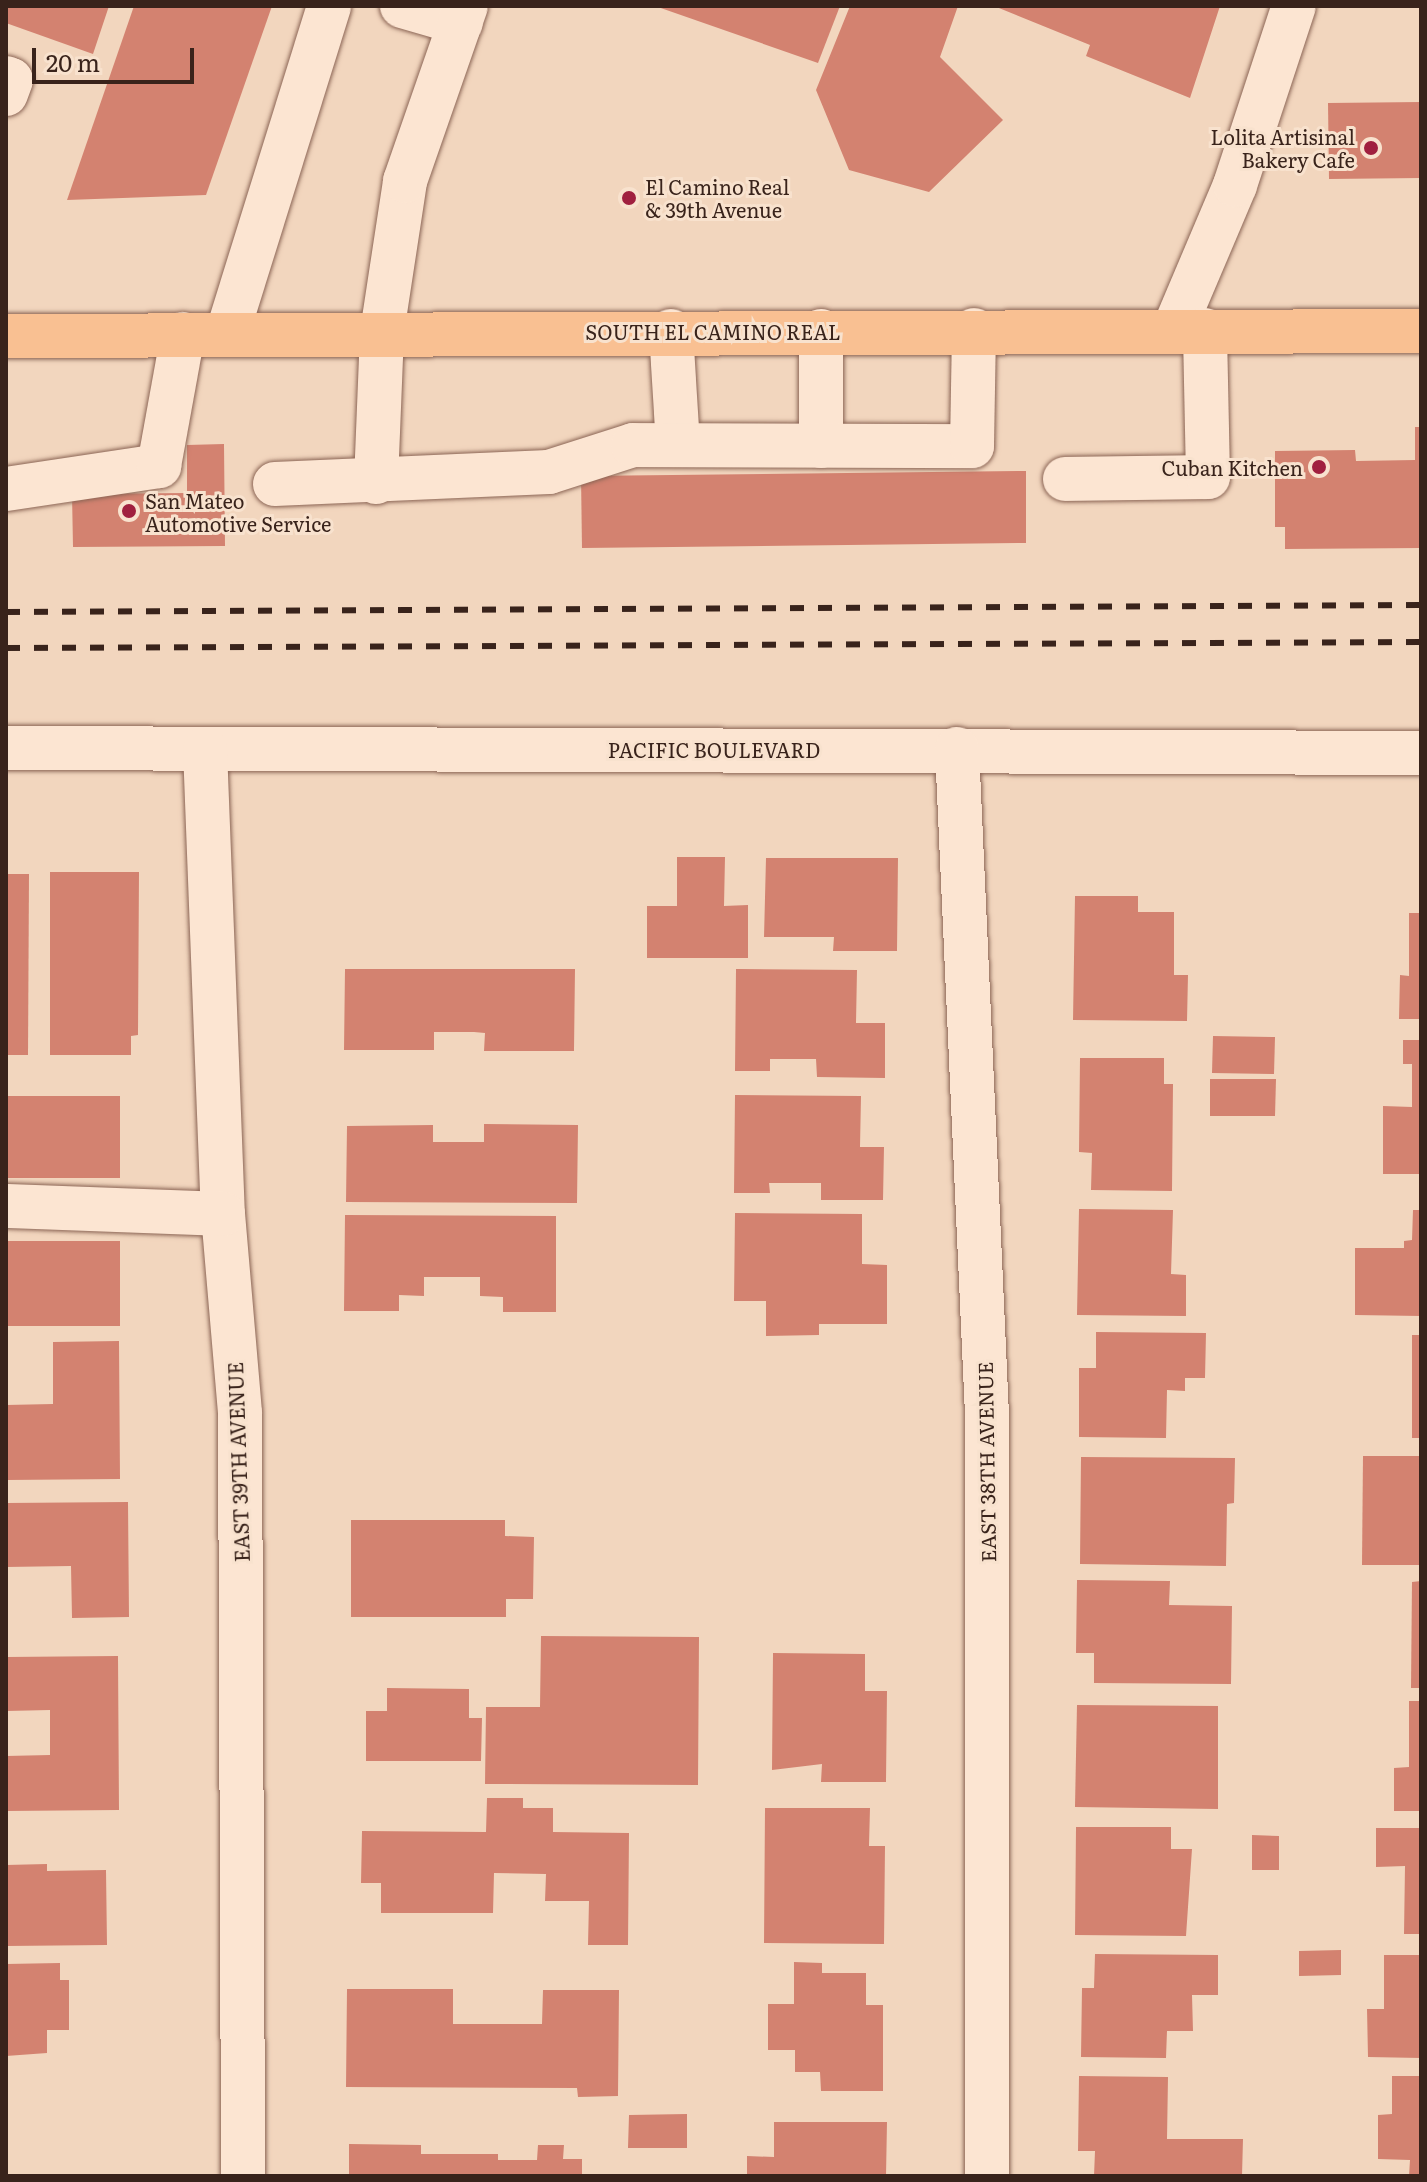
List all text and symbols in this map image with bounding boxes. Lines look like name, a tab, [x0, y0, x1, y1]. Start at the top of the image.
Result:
scale bar	[36, 32, 198, 82]
text: 20 m	[46, 44, 100, 79]
place label: Lolita Artisinal Bakery Cafe	[1210, 124, 1355, 171]
marker: Lolita Artisinal Bakery Cafe	[1362, 139, 1380, 157]
place label: El Camino Real & 39th Avenue	[645, 174, 789, 221]
marker: El Camino Real & 39th Avenue	[620, 189, 638, 207]
street label: SOUTH EL CAMINO REAL	[585, 319, 841, 343]
place label: Cuban Kitchen	[1162, 455, 1303, 479]
marker: Cuban Kitchen	[1310, 458, 1328, 476]
place label: San Mateo Automotive Service	[145, 488, 331, 535]
marker: San Mateo Automotive Service	[120, 502, 138, 520]
street label: PACIFIC BOULEVARD	[608, 737, 820, 761]
street label: EAST 38TH AVENUE	[972, 1361, 1000, 1563]
street label: EAST 39TH AVENUE	[223, 1362, 253, 1562]

